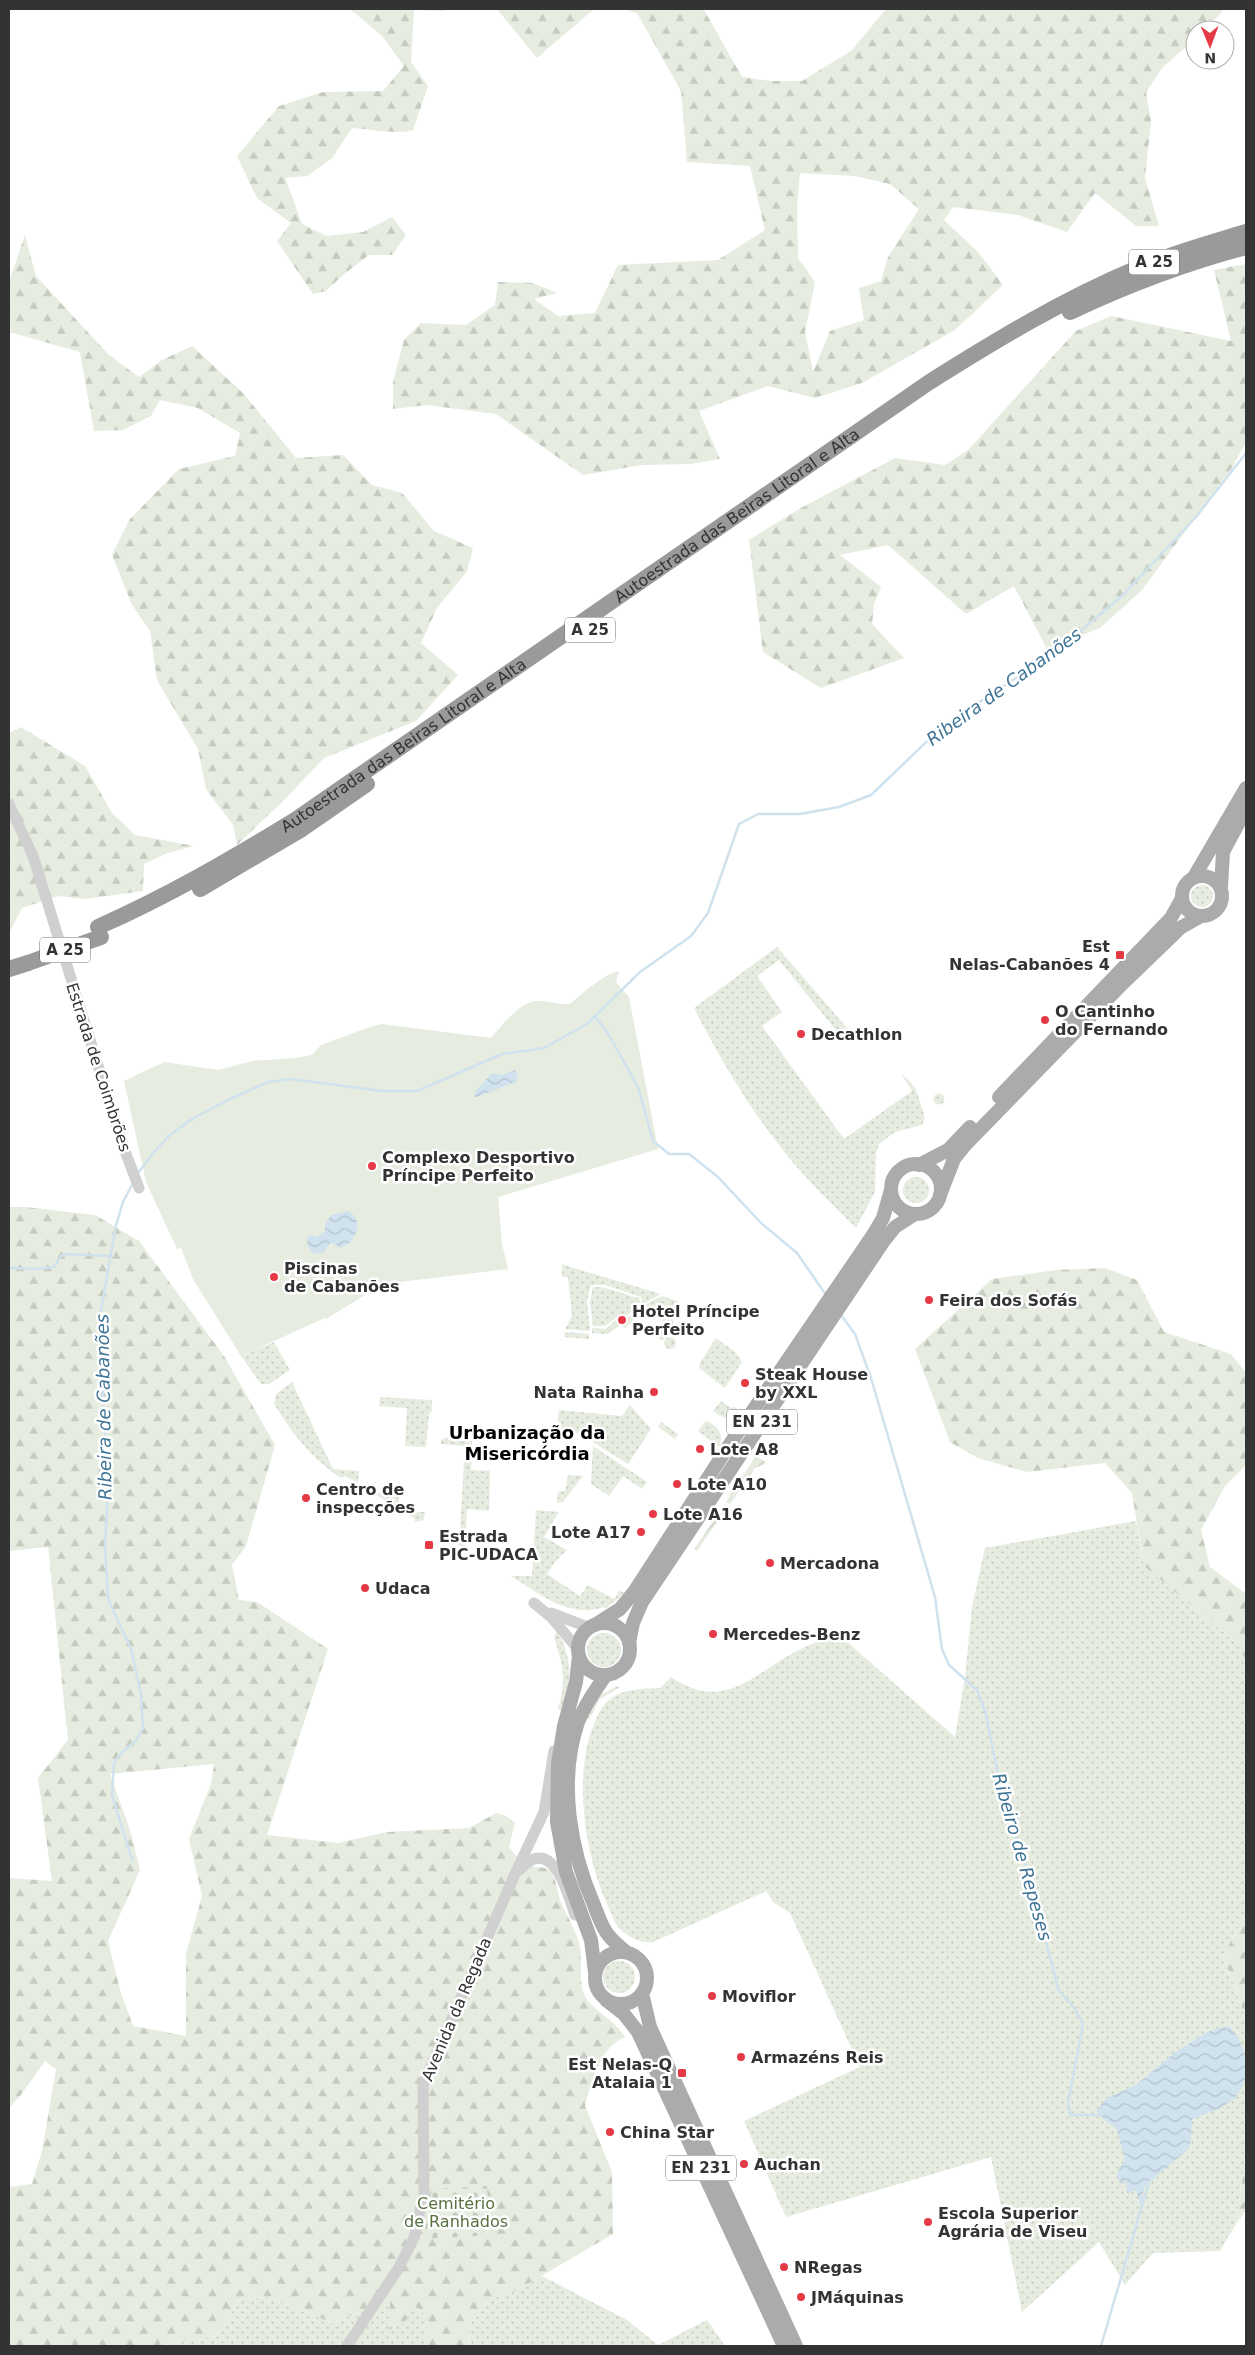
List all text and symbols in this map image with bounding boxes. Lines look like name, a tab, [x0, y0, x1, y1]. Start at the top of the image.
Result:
north arrow	[1185, 20, 1235, 70]
text: N	[1204, 50, 1216, 66]
road number: A 25	[1129, 250, 1179, 274]
street label: Autoestrada das Beiras Litoral e Alta	[611, 424, 863, 607]
road number: A 25	[565, 618, 615, 642]
water label: Ribeira de Cabanões	[922, 623, 1085, 750]
street label: Autoestrada das Beiras Litoral e Alta	[277, 654, 530, 836]
place label: Est Nelas-Cabanões 4	[949, 937, 1110, 974]
road number: A 25	[40, 938, 90, 962]
marker: Est Nelas-Cabanões 4	[1114, 949, 1126, 961]
street label: Estrada de Coimbrões	[62, 980, 135, 1154]
place label: O Cantinho do Fernando	[1055, 1002, 1168, 1039]
marker: O Cantinho do Fernando	[1039, 1014, 1051, 1026]
place label: Decathlon	[811, 1025, 902, 1044]
marker: Decathlon	[795, 1028, 807, 1040]
place label: Complexo Desportivo Príncipe Perfeito	[382, 1148, 575, 1185]
marker: Complexo Desportivo Príncipe Perfeito	[366, 1160, 378, 1172]
place label: Piscinas de Cabanões	[284, 1259, 399, 1296]
marker: Piscinas de Cabanões	[268, 1271, 280, 1283]
place label: Feira dos Sofás	[939, 1291, 1077, 1310]
marker: Feira dos Sofás	[923, 1294, 935, 1306]
place label: Hotel Príncipe Perfeito	[632, 1302, 760, 1339]
water label: Ribeira de Cabanões	[91, 1314, 116, 1500]
marker: Hotel Príncipe Perfeito	[616, 1314, 628, 1326]
place label: Steak House by XXL	[755, 1365, 868, 1402]
marker: Steak House by XXL	[739, 1377, 751, 1389]
place label: Nata Rainha	[534, 1383, 644, 1402]
marker: Nata Rainha	[648, 1386, 660, 1398]
road number: EN 231	[727, 1410, 797, 1434]
district label: Urbanização da Misericórdia	[449, 1422, 605, 1464]
place label: Lote A8	[710, 1440, 779, 1459]
marker: Lote A8	[694, 1443, 706, 1455]
place label: Lote A10	[687, 1475, 767, 1494]
marker: Lote A10	[671, 1478, 683, 1490]
place label: Centro de inspecções	[316, 1480, 415, 1517]
marker: Centro de inspecções	[300, 1492, 312, 1504]
place label: Lote A16	[663, 1505, 743, 1524]
marker: Lote A16	[647, 1508, 659, 1520]
place label: Lote A17	[551, 1523, 631, 1542]
marker: Lote A17	[635, 1526, 647, 1538]
place label: Estrada PIC-UDACA	[439, 1527, 539, 1564]
marker: Estrada PIC-UDACA	[423, 1539, 435, 1551]
place label: Mercadona	[780, 1554, 880, 1573]
marker: Mercadona	[764, 1557, 776, 1569]
place label: Udaca	[375, 1579, 431, 1598]
marker: Udaca	[359, 1582, 371, 1594]
place label: Mercedes-Benz	[723, 1625, 860, 1644]
marker: Mercedes-Benz	[707, 1628, 719, 1640]
water label: Ribeiro de Repeses	[989, 1771, 1056, 1943]
street label: Avenida da Regada	[418, 1935, 495, 2084]
place label: Moviflor	[722, 1987, 796, 2006]
marker: Moviflor	[706, 1990, 718, 2002]
place label: Armazéns Reis	[751, 2048, 884, 2067]
marker: Armazéns Reis	[735, 2051, 747, 2063]
place label: Est Nelas-Q Atalaia 1	[568, 2055, 672, 2092]
marker: Est Nelas-Q Atalaia 1	[676, 2067, 688, 2079]
place label: China Star	[620, 2123, 714, 2142]
marker: China Star	[604, 2126, 616, 2138]
place label: Auchan	[754, 2155, 821, 2174]
road number: EN 231	[666, 2156, 736, 2180]
marker: Auchan	[738, 2158, 750, 2170]
park label: Cemitério de Ranhados	[404, 2194, 508, 2231]
place label: Escola Superior Agrária de Viseu	[938, 2204, 1088, 2241]
marker: Escola Superior Agrária de Viseu	[922, 2216, 934, 2228]
place label: NRegas	[794, 2258, 862, 2277]
marker: NRegas	[778, 2261, 790, 2273]
place label: JMáquinas	[810, 2288, 904, 2307]
marker: JMáquinas	[795, 2291, 807, 2303]

